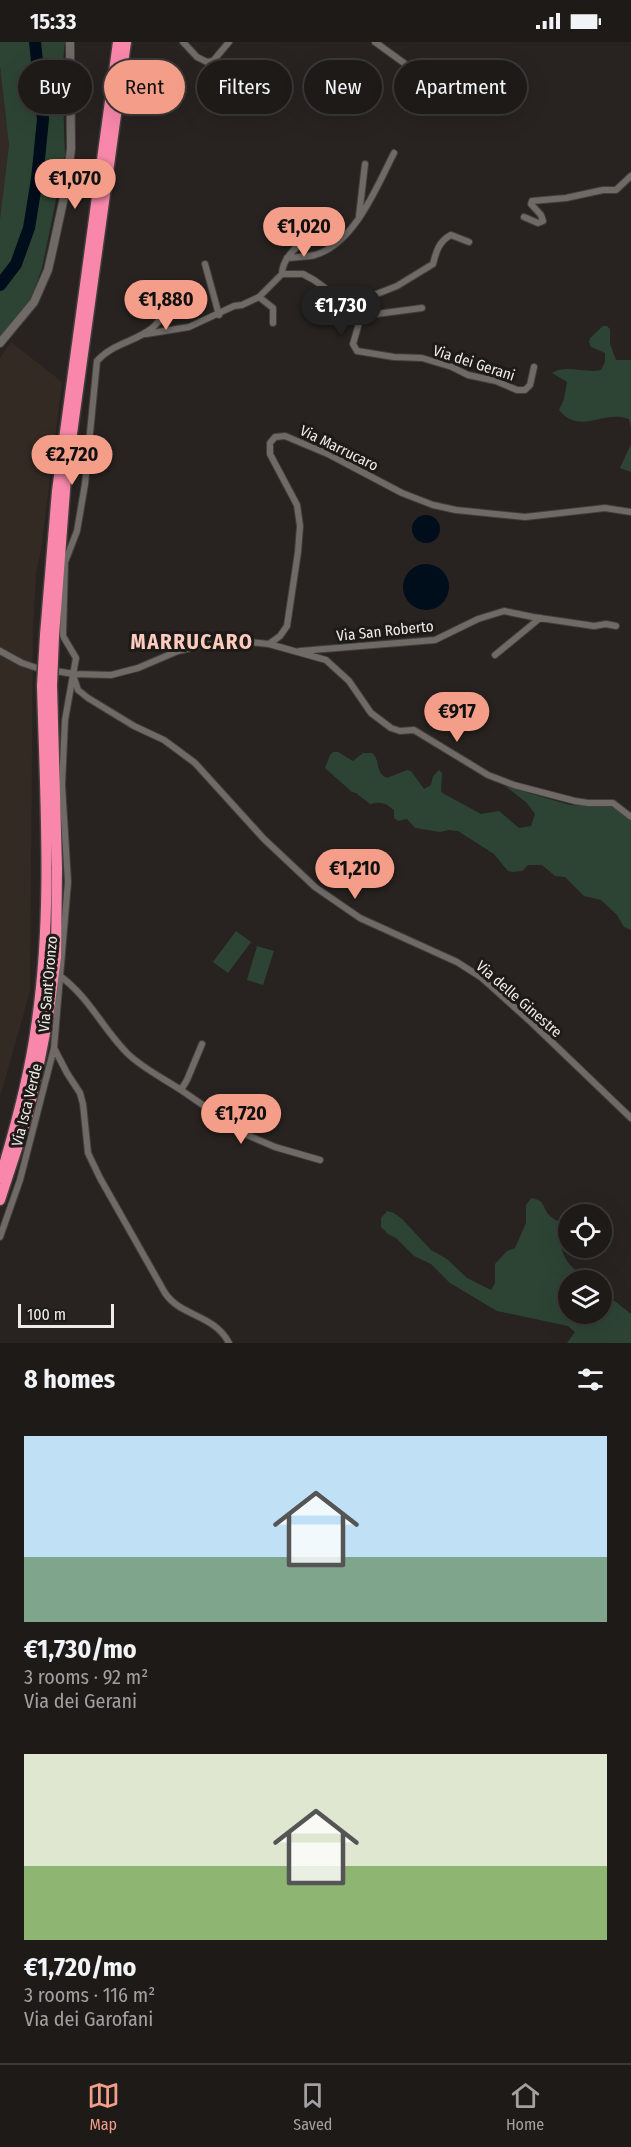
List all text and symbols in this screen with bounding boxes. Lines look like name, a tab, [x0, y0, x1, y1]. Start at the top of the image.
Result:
text: 15:33	[30, 8, 76, 35]
chip: Buy	[18, 60, 92, 114]
chip: Rent	[104, 60, 185, 114]
chip: Filters	[197, 60, 292, 114]
chip: New	[304, 60, 382, 114]
chip: Apartment	[394, 60, 527, 114]
pin: €1,070	[26, 159, 124, 210]
text: €1,070	[49, 166, 101, 190]
pin: €1,020	[255, 207, 353, 258]
text: €1,020	[277, 214, 331, 238]
pin: €1,880	[117, 280, 215, 331]
pin: €1,730	[292, 286, 390, 337]
text: €1,880	[138, 287, 194, 311]
text: €1,730	[315, 293, 367, 317]
street label: Via dei Gerani	[431, 341, 517, 385]
street label: Via Marrucaro	[297, 421, 381, 475]
pin: €2,720	[23, 435, 121, 486]
text: €2,720	[46, 442, 98, 466]
street label: Via San Roberto	[336, 617, 435, 645]
district label: MARRUCARO	[131, 629, 253, 655]
pin: €917	[421, 692, 493, 743]
text: €917	[438, 699, 476, 723]
pin: €1,210	[306, 849, 404, 900]
text: €1,210	[329, 856, 381, 880]
street label: Via Sant'Oronzo	[35, 935, 61, 1033]
street label: Via delle Ginestre	[472, 957, 566, 1041]
street label: Via Isca Verde	[8, 1062, 46, 1148]
pin: €1,720	[192, 1094, 290, 1145]
text: €1,720	[215, 1101, 267, 1125]
map controls	[558, 1204, 612, 1324]
button: locate	[558, 1204, 612, 1258]
button: layers	[558, 1270, 612, 1324]
scale bar	[18, 1301, 114, 1328]
text: 100 m	[27, 1305, 66, 1324]
icon: filters	[574, 1363, 607, 1396]
text: 8 homes	[24, 1364, 115, 1395]
icon: home	[262, 1475, 370, 1583]
text: €1,730/mo	[24, 1634, 137, 1665]
text: 3 rooms · 92 m²	[24, 1665, 148, 1689]
text: Via dei Gerani	[24, 1689, 137, 1713]
icon: home	[262, 1793, 370, 1901]
text: €1,720/mo	[24, 1952, 136, 1983]
text: 3 rooms · 116 m²	[24, 1983, 155, 2007]
text: Via dei Garofani	[24, 2007, 153, 2031]
tab: Map	[87, 2079, 120, 2134]
tab: Saved	[293, 2079, 332, 2134]
tab: Home	[506, 2079, 544, 2134]

